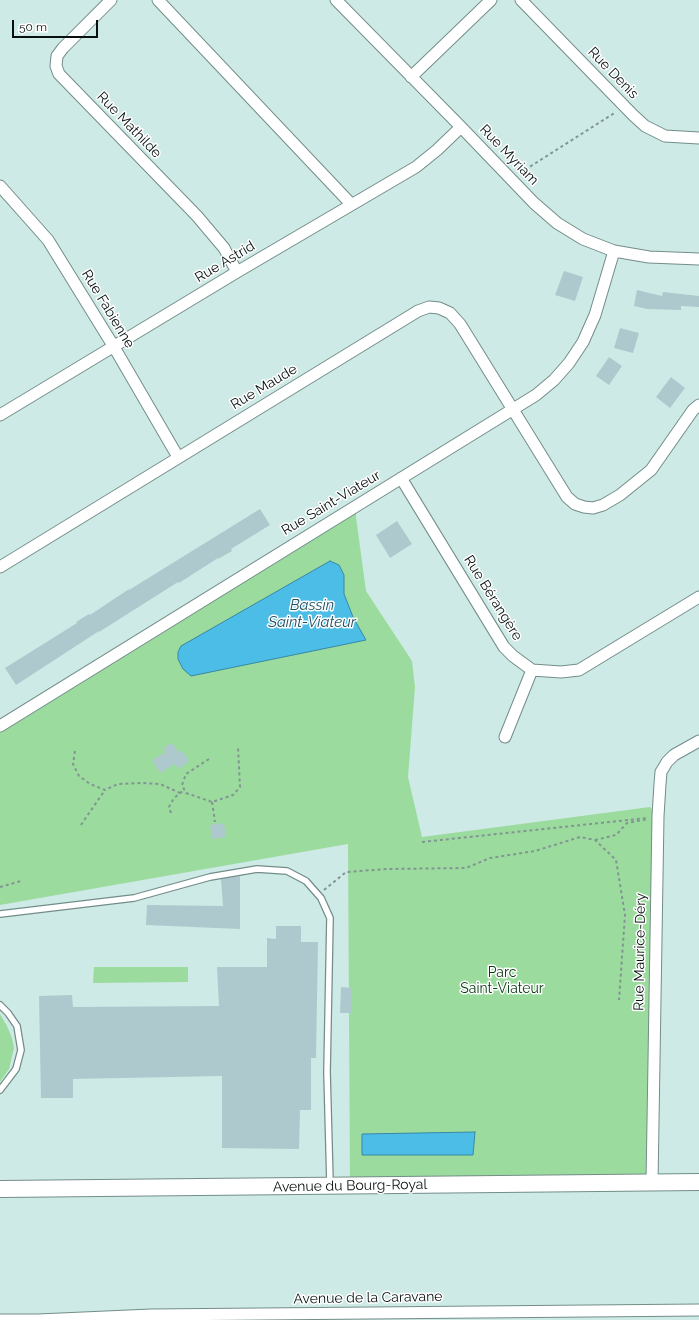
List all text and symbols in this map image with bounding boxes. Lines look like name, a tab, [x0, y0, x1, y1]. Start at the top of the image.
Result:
scale bar	[14, 12, 100, 38]
text: 50 m	[19, 20, 47, 34]
street label: Rue Denis	[584, 44, 642, 102]
street label: Rue Mathilde	[93, 88, 165, 162]
street label: Rue Myriam	[476, 121, 542, 189]
street label: Rue Astrid	[192, 238, 258, 286]
street label: Rue Fabienne	[78, 267, 138, 351]
street label: Rue Maude	[228, 361, 300, 413]
street label: Rue Saint-Viateur	[278, 467, 384, 539]
street label: Rue Bérangère	[460, 552, 526, 644]
water label: Bassin Saint-Viateur	[268, 596, 356, 631]
street label: Rue Maurice-Déry	[631, 893, 649, 1011]
park label: Parc Saint-Viateur	[460, 965, 544, 998]
street label: Avenue du Bourg-Royal	[273, 1176, 427, 1196]
street label: Avenue de la Caravane	[293, 1288, 443, 1308]

